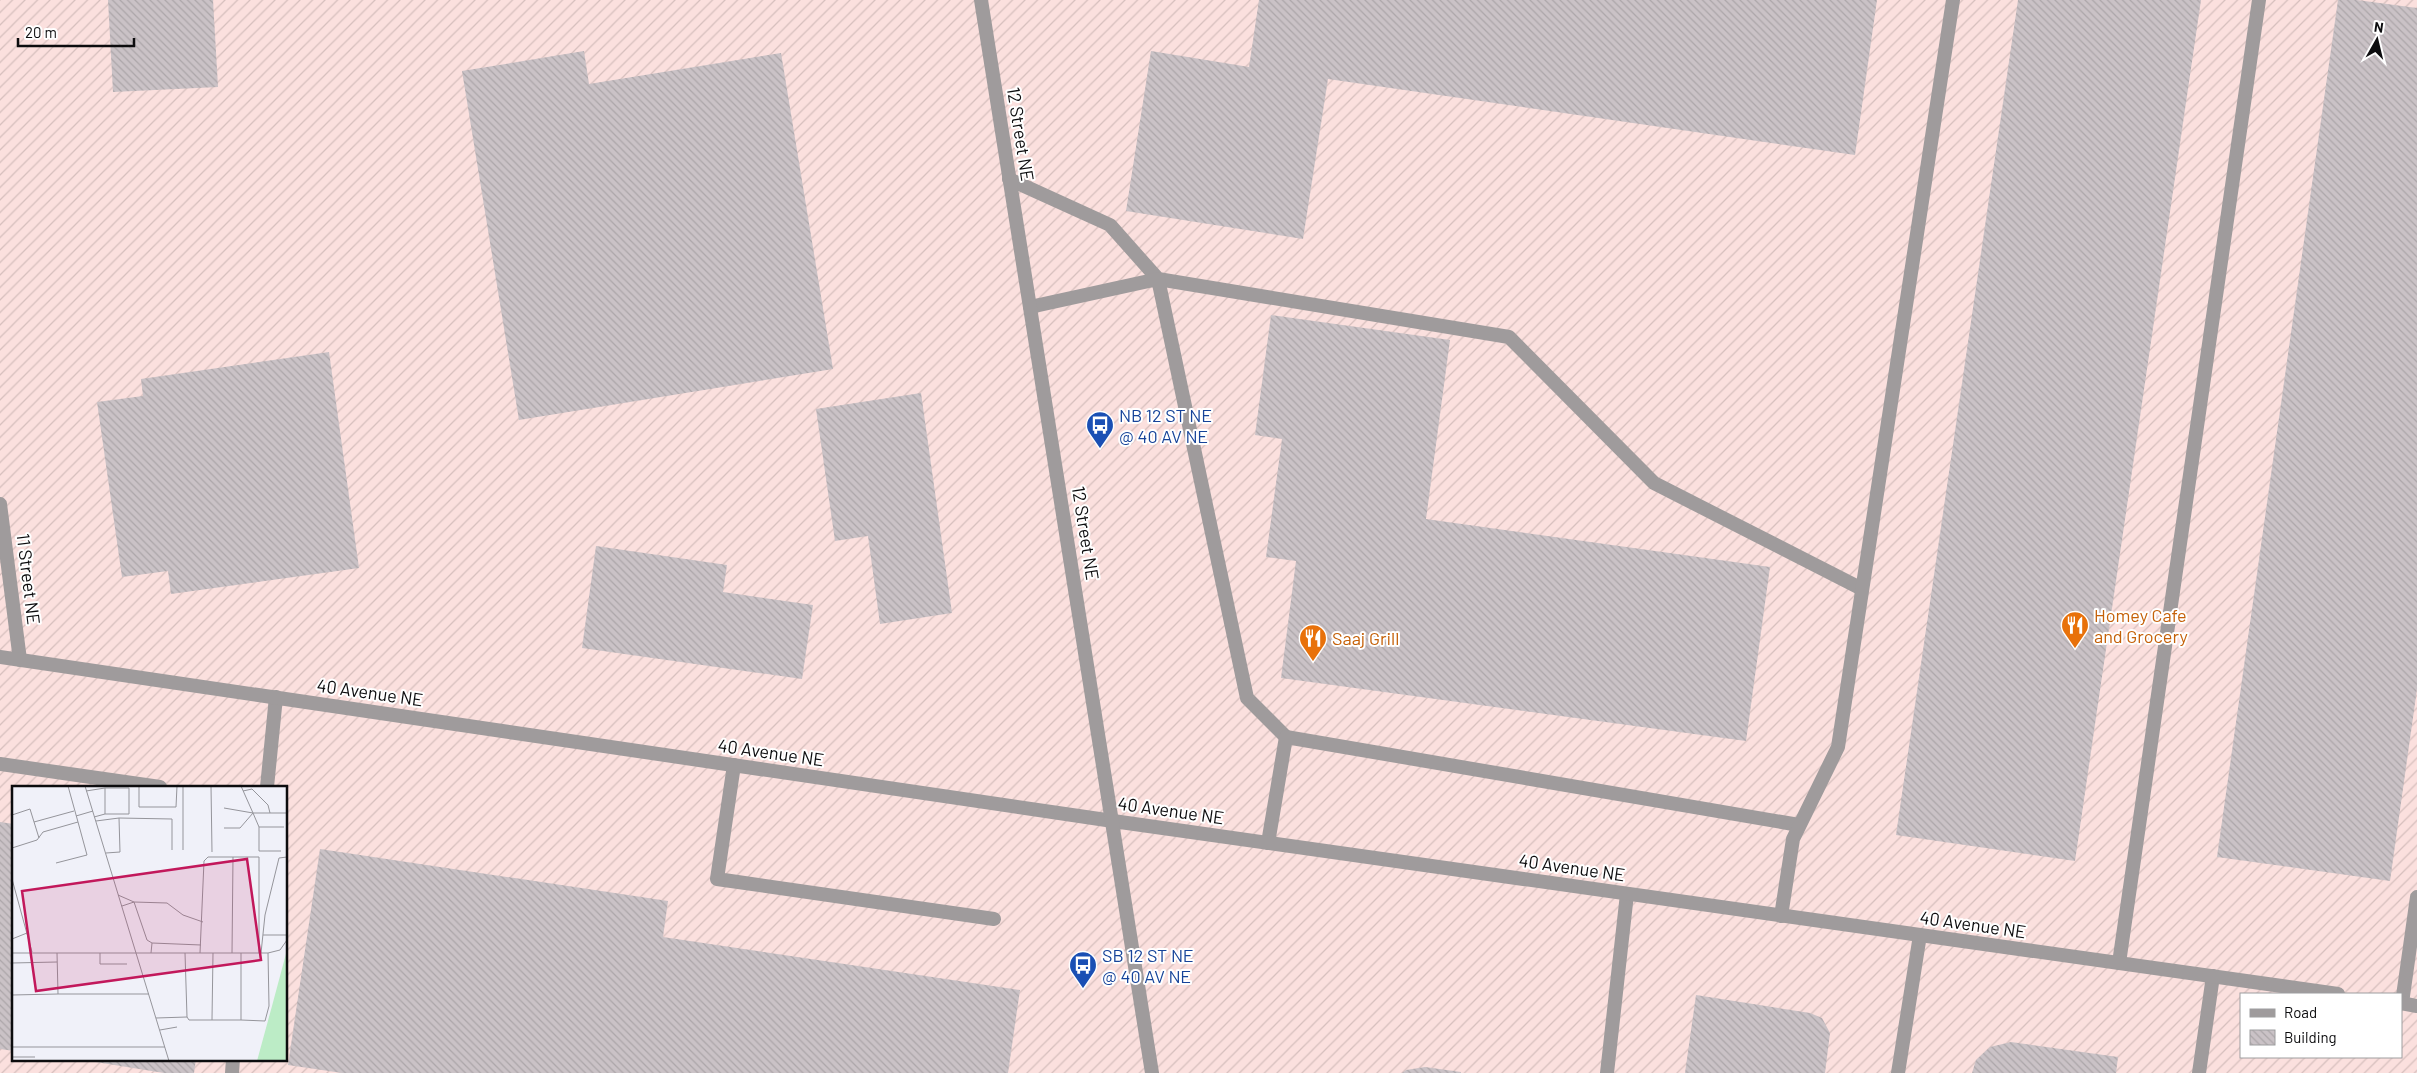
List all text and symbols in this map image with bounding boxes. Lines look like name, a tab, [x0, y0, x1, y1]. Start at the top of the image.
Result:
scale bar	[18, 15, 134, 47]
north arrow	[2352, 15, 2402, 65]
text: N	[2373, 18, 2385, 36]
text: 20 m	[25, 23, 57, 41]
street label: 12 Street NE	[1003, 85, 1039, 183]
place label: NB 12 ST NE @ 40 AV NE	[1119, 404, 1212, 447]
bus stop icon: NB 12 ST NE @ 40 AV NE	[1085, 410, 1115, 449]
street label: 12 Street NE	[1068, 484, 1104, 582]
street label: 11 Street NE	[12, 532, 46, 626]
place label: Homey Cafe and Grocery	[2094, 604, 2188, 647]
restaurant icon: Homey Cafe and Grocery	[2060, 610, 2090, 649]
restaurant icon: Saaj Grill	[1298, 623, 1328, 662]
place label: Saaj Grill	[1332, 627, 1399, 649]
street label: 40 Avenue NE	[315, 674, 425, 710]
street label: 40 Avenue NE	[716, 734, 826, 770]
inset map	[12, 786, 288, 1060]
street label: 40 Avenue NE	[1116, 792, 1226, 828]
street label: 40 Avenue NE	[1517, 849, 1627, 885]
street label: 40 Avenue NE	[1918, 906, 2028, 942]
place label: SB 12 ST NE @ 40 AV NE	[1102, 944, 1194, 987]
bus stop icon: SB 12 ST NE @ 40 AV NE	[1068, 950, 1098, 989]
legend	[2240, 993, 2402, 1058]
text: Road	[2284, 1003, 2317, 1021]
text: Building	[2284, 1028, 2337, 1046]

